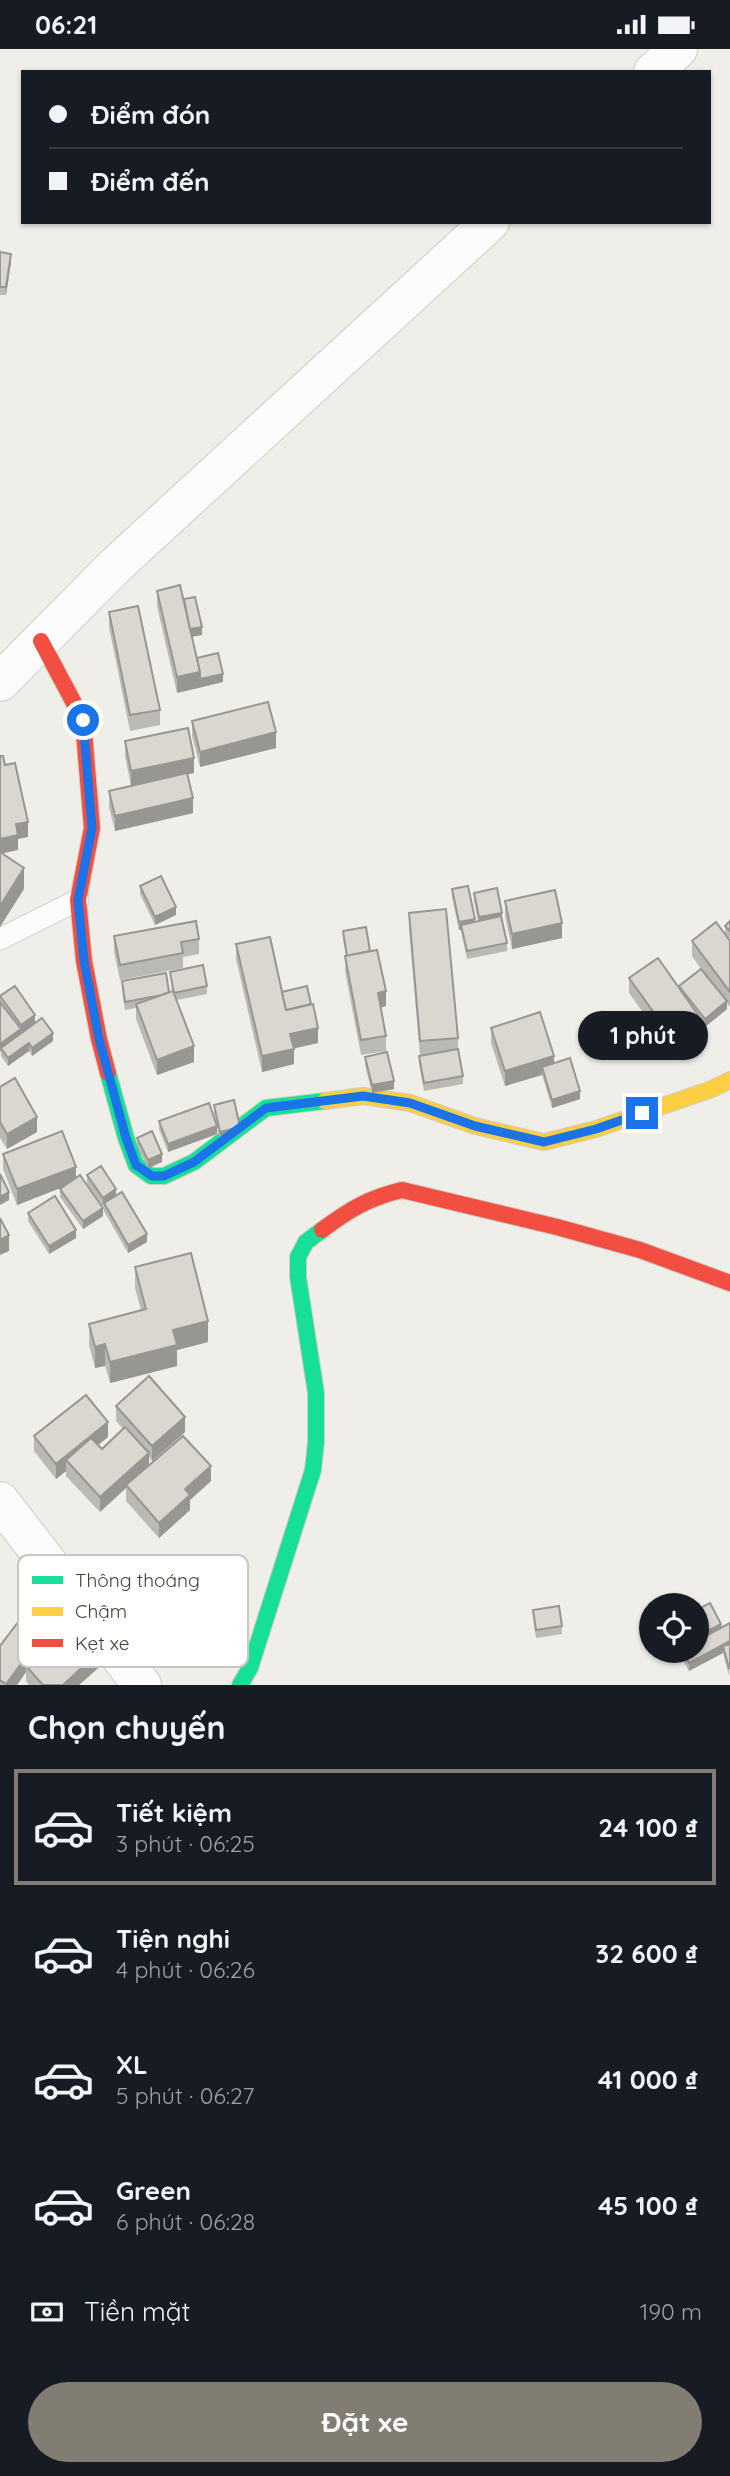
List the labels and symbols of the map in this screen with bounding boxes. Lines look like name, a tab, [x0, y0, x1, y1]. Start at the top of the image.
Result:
route start	[67, 704, 99, 736]
callout: 1 phút	[577, 1011, 707, 1061]
route end	[626, 1097, 658, 1129]
legend	[18, 1555, 248, 1667]
text: Thông thoáng	[75, 1568, 200, 1592]
text: Chậm	[75, 1599, 127, 1623]
text: Kẹt xe	[75, 1631, 130, 1655]

